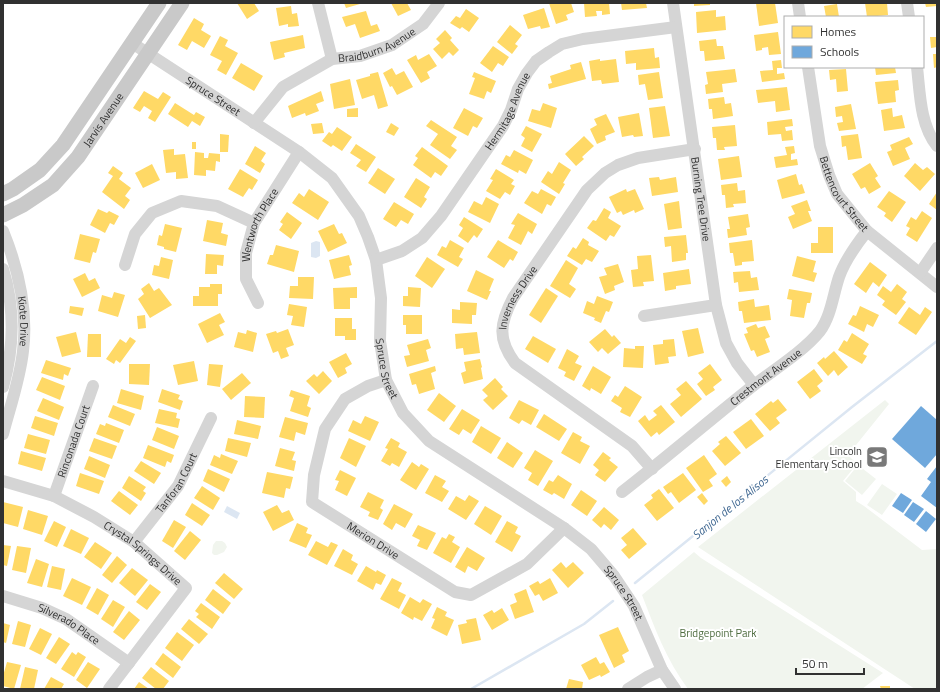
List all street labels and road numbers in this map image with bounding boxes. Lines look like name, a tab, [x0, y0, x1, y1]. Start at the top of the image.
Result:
street label: Braidburn Avenue	[337, 23, 419, 66]
street label: Hermitage Avenue	[481, 69, 534, 153]
street label: Spruce Street	[183, 72, 244, 120]
street label: Jarvis Avenue	[79, 89, 128, 150]
street label: Bettencourt Street	[816, 154, 872, 235]
street label: Burning Tree Drive	[687, 156, 715, 243]
street label: Wentworth Place	[238, 185, 282, 262]
street label: Inverness Drive	[494, 262, 541, 330]
street label: Kiote Drive	[14, 295, 32, 347]
street label: Spruce Street	[372, 337, 402, 402]
street label: Crestmont Avenue	[727, 344, 805, 409]
street label: Rinconada Court	[53, 403, 94, 480]
street label: Tanforan Court	[152, 450, 201, 516]
street label: Crystal Springs Drive	[101, 517, 186, 589]
street label: Merion Drive	[344, 518, 403, 563]
street label: Spruce Street	[600, 562, 647, 623]
street label: Silverado Place	[36, 599, 104, 649]

